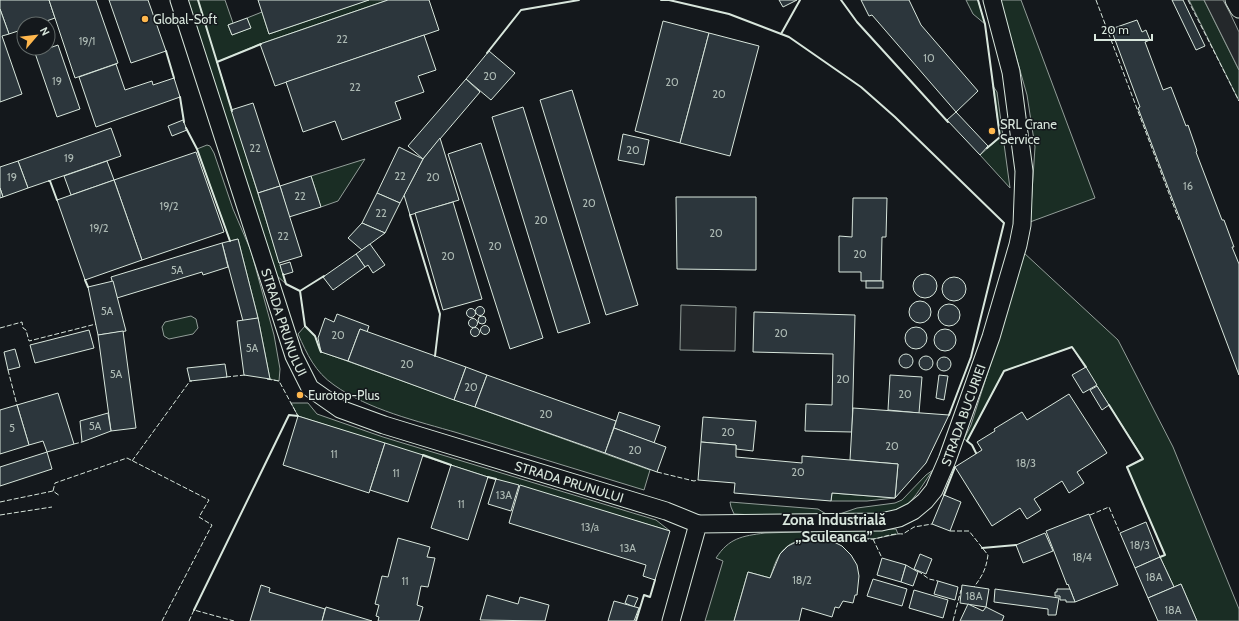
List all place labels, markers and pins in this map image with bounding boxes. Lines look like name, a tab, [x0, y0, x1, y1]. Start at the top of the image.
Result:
place label: Global-Soft	[153, 11, 218, 27]
marker: Global-Soft	[140, 14, 150, 24]
place label: SRL Crane Service	[1000, 116, 1057, 147]
marker: SRL Crane Service	[987, 126, 997, 136]
place label: Eurotop-Plus	[308, 387, 380, 403]
marker: Eurotop-Plus	[295, 390, 305, 400]

